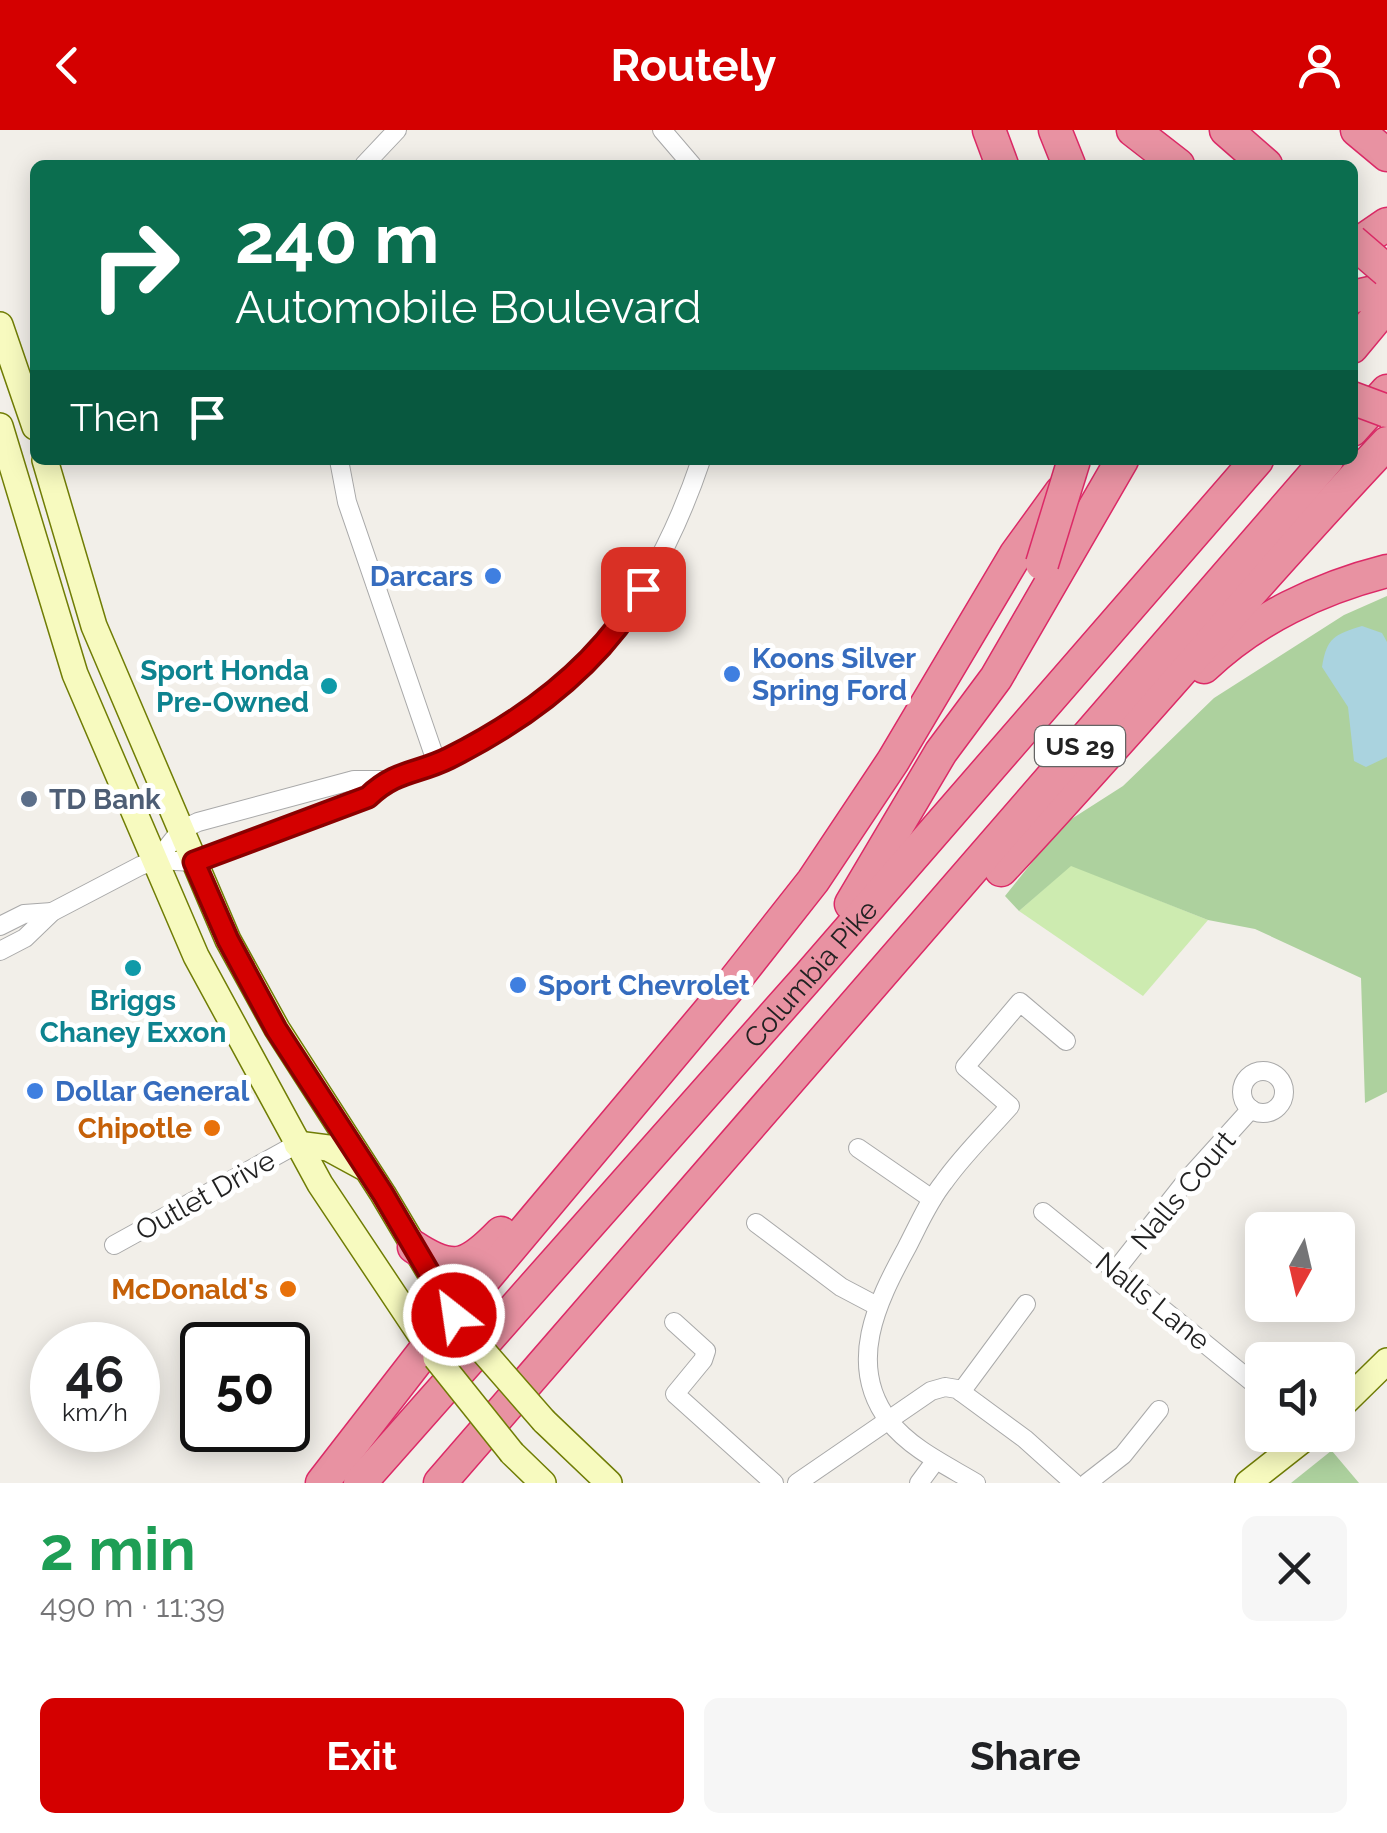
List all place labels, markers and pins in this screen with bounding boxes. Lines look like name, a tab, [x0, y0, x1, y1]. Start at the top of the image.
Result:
pin	[601, 547, 686, 632]
place label: Darcars	[370, 560, 473, 593]
marker: Darcars	[482, 565, 504, 587]
place label: Koons Silver Spring Ford	[752, 642, 916, 707]
place label: Sport Honda Pre-Owned	[140, 654, 309, 719]
marker: Koons Silver Spring Ford	[721, 663, 743, 685]
marker: Sport Honda Pre-Owned	[318, 675, 340, 697]
place label: TD Bank	[49, 783, 161, 816]
marker: TD Bank	[18, 788, 40, 810]
marker: Briggs Chaney Exxon	[122, 957, 144, 979]
place label: Sport Chevrolet	[538, 969, 750, 1002]
marker: Sport Chevrolet	[507, 974, 529, 996]
place label: Briggs Chaney Exxon	[40, 984, 226, 1049]
place label: Dollar General	[55, 1075, 249, 1108]
marker: Dollar General	[24, 1080, 46, 1102]
place label: Chipotle	[78, 1112, 192, 1145]
marker: Chipotle	[201, 1117, 223, 1139]
place label: McDonald's	[111, 1273, 268, 1306]
marker: McDonald's	[277, 1278, 299, 1300]

